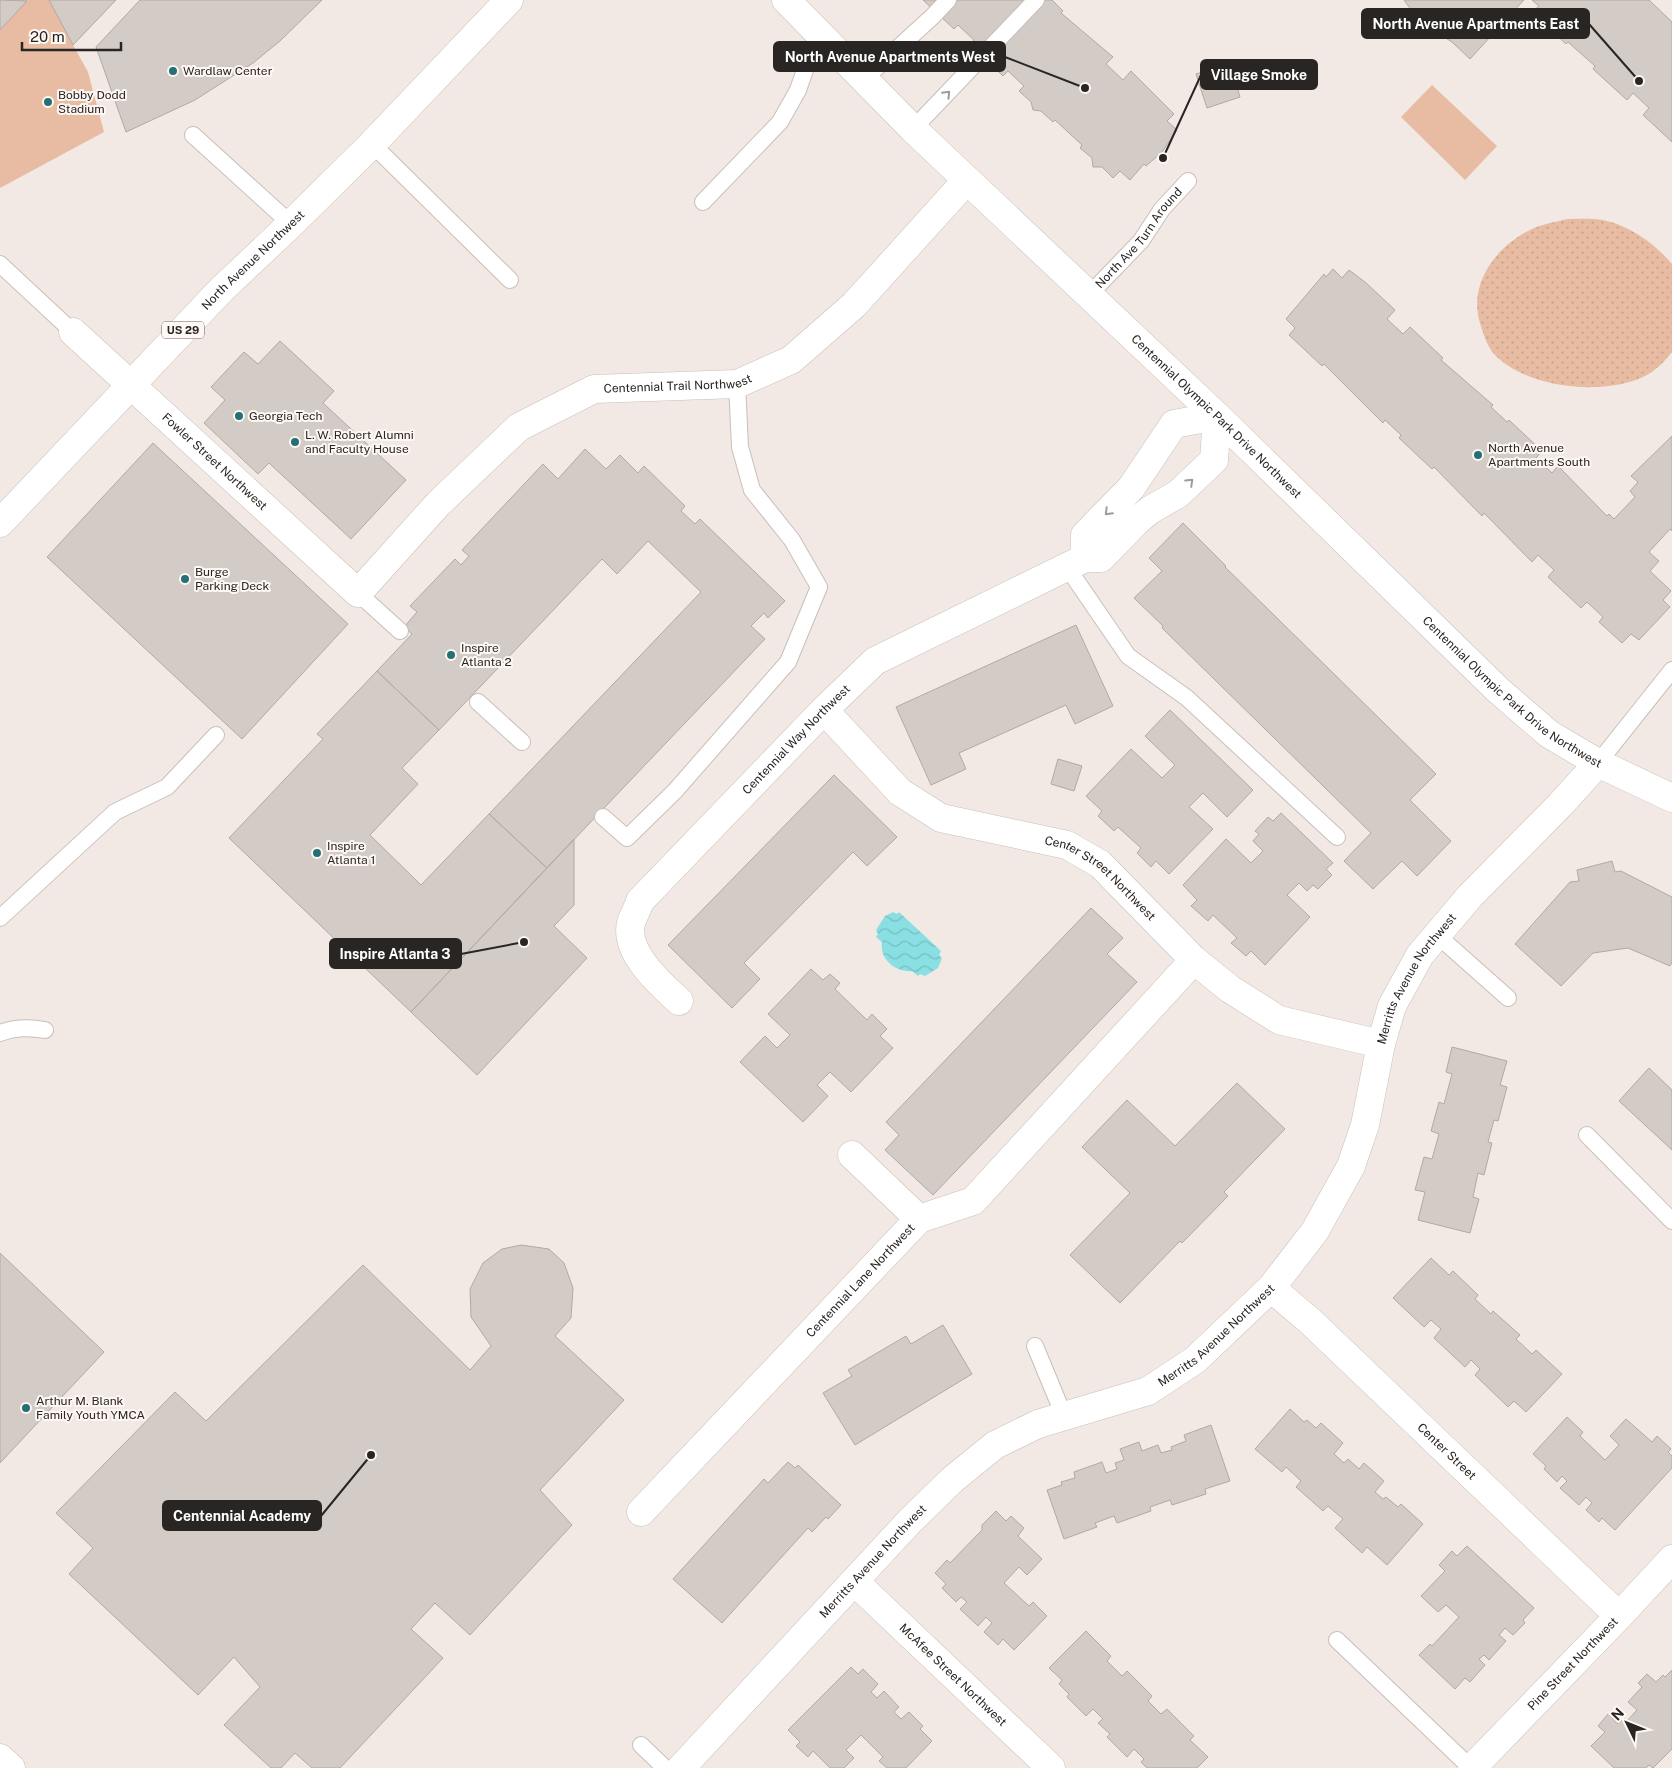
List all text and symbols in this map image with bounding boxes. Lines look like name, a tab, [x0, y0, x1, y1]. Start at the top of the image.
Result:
callout: North Avenue Apartments East	[1362, 9, 1589, 38]
text: North Avenue Apartments East	[1373, 16, 1580, 32]
scale bar	[22, 20, 121, 52]
text: 20 m	[30, 28, 65, 45]
callout: North Avenue Apartments West	[774, 42, 1005, 71]
text: North Avenue Apartments West	[785, 49, 996, 65]
callout: Village Smoke	[1201, 60, 1317, 89]
place label: Wardlaw Center	[183, 64, 273, 78]
marker: Wardlaw Center	[167, 65, 179, 77]
text: Village Smoke	[1211, 67, 1307, 83]
place label: Bobby Dodd Stadium	[58, 88, 126, 116]
one-way arrow	[941, 91, 950, 100]
marker: Bobby Dodd Stadium	[42, 96, 54, 108]
street label: North Ave Turn Around	[1093, 185, 1185, 291]
street label: North Avenue Northwest	[199, 207, 308, 313]
road number: US 29	[162, 322, 204, 338]
street label: Centennial Olympic Park Drive Northwest	[1128, 332, 1304, 501]
street label: Centennial Trail Northwest	[603, 371, 754, 396]
place label: Georgia Tech	[249, 409, 322, 423]
street label: Fowler Street Northwest	[159, 410, 270, 513]
marker: Georgia Tech	[233, 410, 245, 422]
place label: L. W. Robert Alumni and Faculty House	[305, 428, 414, 456]
marker: L. W. Robert Alumni and Faculty House	[289, 436, 301, 448]
place label: North Avenue Apartments South	[1488, 441, 1590, 469]
marker: North Avenue Apartments South	[1472, 449, 1484, 461]
one-way arrow	[1184, 479, 1193, 488]
one-way arrow	[1105, 506, 1114, 515]
place label: Burge Parking Deck	[195, 565, 270, 593]
marker: Burge Parking Deck	[179, 573, 191, 585]
street label: Centennial Olympic Park Drive Northwest	[1420, 613, 1604, 771]
place label: Inspire Atlanta 2	[461, 641, 512, 669]
marker: Inspire Atlanta 2	[445, 649, 457, 661]
street label: Centennial Way Northwest	[740, 682, 853, 797]
street label: Center Street Northwest	[1043, 833, 1159, 924]
place label: Inspire Atlanta 1	[327, 839, 375, 867]
marker: Inspire Atlanta 1	[311, 847, 323, 859]
street label: Merritts Avenue Northwest	[1374, 910, 1459, 1046]
callout: Inspire Atlanta 3	[330, 939, 461, 968]
text: Inspire Atlanta 3	[339, 946, 451, 962]
street label: Centennial Lane Northwest	[803, 1221, 918, 1340]
street label: Merritts Avenue Northwest	[1155, 1281, 1278, 1389]
place label: Arthur M. Blank Family Youth YMCA	[36, 1394, 146, 1422]
marker: Arthur M. Blank Family Youth YMCA	[20, 1402, 32, 1414]
street label: Center Street	[1414, 1420, 1479, 1483]
callout: Centennial Academy	[163, 1501, 321, 1530]
street label: Merritts Avenue Northwest	[817, 1502, 930, 1621]
text: Centennial Academy	[173, 1508, 311, 1524]
street label: Pine Street Northwest	[1525, 1615, 1621, 1713]
street label: McAfee Street Northwest	[896, 1621, 1010, 1729]
north arrow	[1602, 1698, 1652, 1748]

